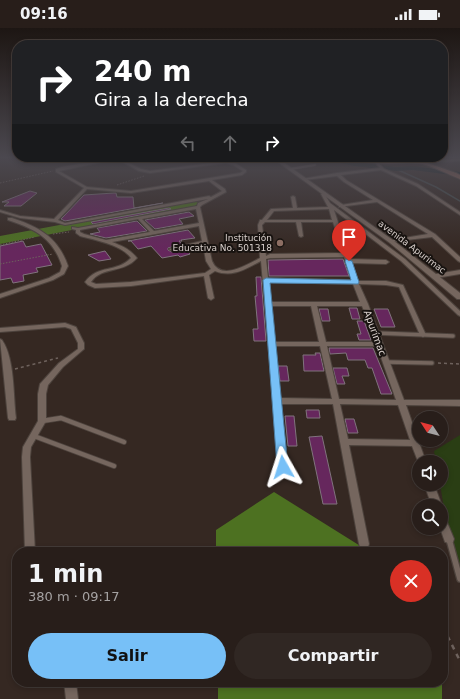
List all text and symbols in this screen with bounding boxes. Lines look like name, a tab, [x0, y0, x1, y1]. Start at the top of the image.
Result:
text: 09:16	[20, 5, 68, 23]
text: 240 m	[94, 55, 191, 88]
icon: right	[28, 56, 80, 108]
text: Gira a la derecha	[94, 89, 249, 110]
icon: left	[177, 132, 199, 154]
icon: ahead	[219, 132, 241, 154]
icon: right	[261, 132, 283, 154]
street label: avenida Apurimac	[376, 218, 448, 276]
pin	[332, 220, 366, 261]
icon: arrive	[338, 226, 360, 248]
place label: Institución Educativa No. 501318	[173, 233, 272, 253]
marker: Institución Educativa No. 501318	[275, 238, 285, 248]
street label: Apurímac	[362, 309, 388, 357]
north arrow	[412, 411, 448, 447]
map controls	[412, 411, 448, 535]
position arrow	[262, 446, 304, 488]
button: sound	[412, 455, 448, 491]
button: search	[412, 499, 448, 535]
text: 1 min	[28, 560, 103, 588]
button: close	[390, 560, 432, 602]
text: 380 m · 09:17	[28, 589, 119, 604]
button: Salir	[28, 633, 226, 679]
button: Compartir	[234, 633, 432, 679]

